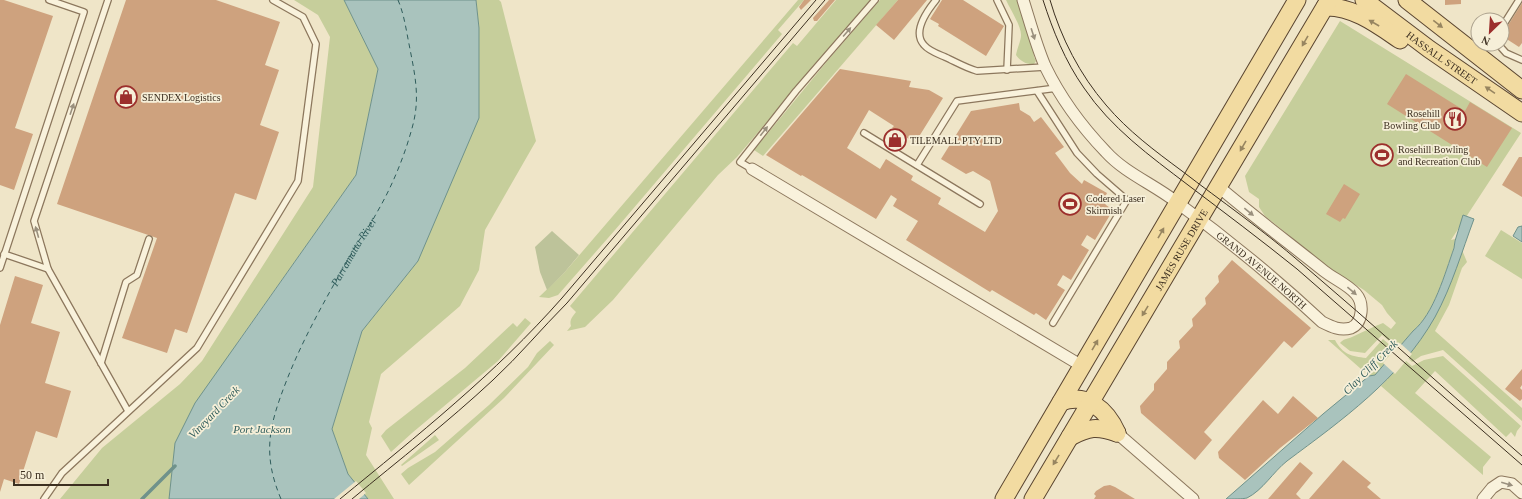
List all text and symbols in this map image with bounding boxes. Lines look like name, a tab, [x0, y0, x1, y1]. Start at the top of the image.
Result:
north arrow	[1470, 12, 1510, 52]
one-way arrow	[1368, 20, 1380, 27]
one-way arrow	[1433, 20, 1444, 28]
one-way arrow	[843, 26, 852, 37]
one-way arrow	[1031, 28, 1037, 40]
street label: HASSALL STREET	[1405, 29, 1480, 86]
text: N	[1480, 34, 1492, 48]
one-way arrow	[1302, 35, 1309, 47]
shop icon: SENDEX Logistics	[113, 84, 139, 110]
one-way arrow	[1484, 87, 1496, 94]
place label: SENDEX Logistics	[142, 92, 221, 103]
one-way arrow	[69, 102, 75, 114]
restaurant icon: Rosehill Bowling Club	[1442, 106, 1468, 132]
place label: Rosehill Bowling Club	[1384, 108, 1440, 131]
one-way arrow	[759, 126, 768, 137]
shop icon: TILEMALL PTY LTD	[882, 127, 908, 153]
place label: TILEMALL PTY LTD	[910, 135, 1002, 146]
one-way arrow	[1240, 140, 1247, 152]
sports icon: Rosehill Bowling and Recreation Club	[1369, 142, 1395, 168]
place label: Rosehill Bowling and Recreation Club	[1398, 144, 1480, 167]
sports icon: Codered Laser Skirmish	[1057, 191, 1083, 217]
place label: Codered Laser Skirmish	[1086, 193, 1145, 216]
street label: JAMES RUSE DRIVE	[1153, 207, 1209, 292]
one-way arrow	[1244, 207, 1255, 216]
water label: Parramatta River	[328, 215, 379, 289]
one-way arrow	[34, 226, 40, 238]
one-way arrow	[1158, 227, 1165, 239]
street label: GRAND AVENUE NORTH	[1215, 229, 1309, 311]
one-way arrow	[1347, 287, 1357, 295]
one-way arrow	[1142, 305, 1149, 317]
water label: Clay Cliff Creek	[1340, 337, 1400, 397]
one-way arrow	[1092, 339, 1099, 351]
water label: Vineyard Creek	[186, 383, 243, 441]
water label: Port Jackson	[232, 423, 291, 435]
one-way arrow	[1053, 454, 1060, 466]
scale bar	[14, 461, 108, 487]
text: 50 m	[20, 468, 45, 482]
one-way arrow	[1502, 481, 1514, 487]

